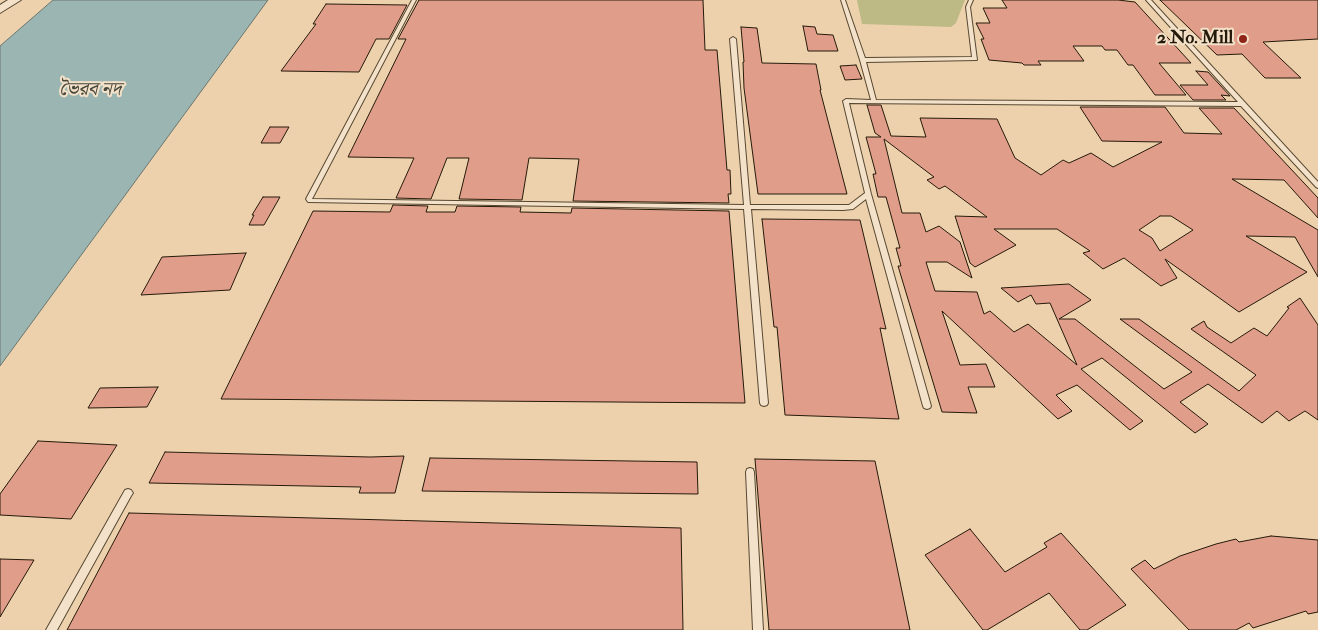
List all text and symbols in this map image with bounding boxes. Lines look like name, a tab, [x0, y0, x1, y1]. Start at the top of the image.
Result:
place label: 2 No. Mill	[1157, 28, 1233, 50]
marker: 2 No. Mill	[1237, 33, 1249, 45]
water label: ভৈরব নদ	[59, 80, 121, 102]

